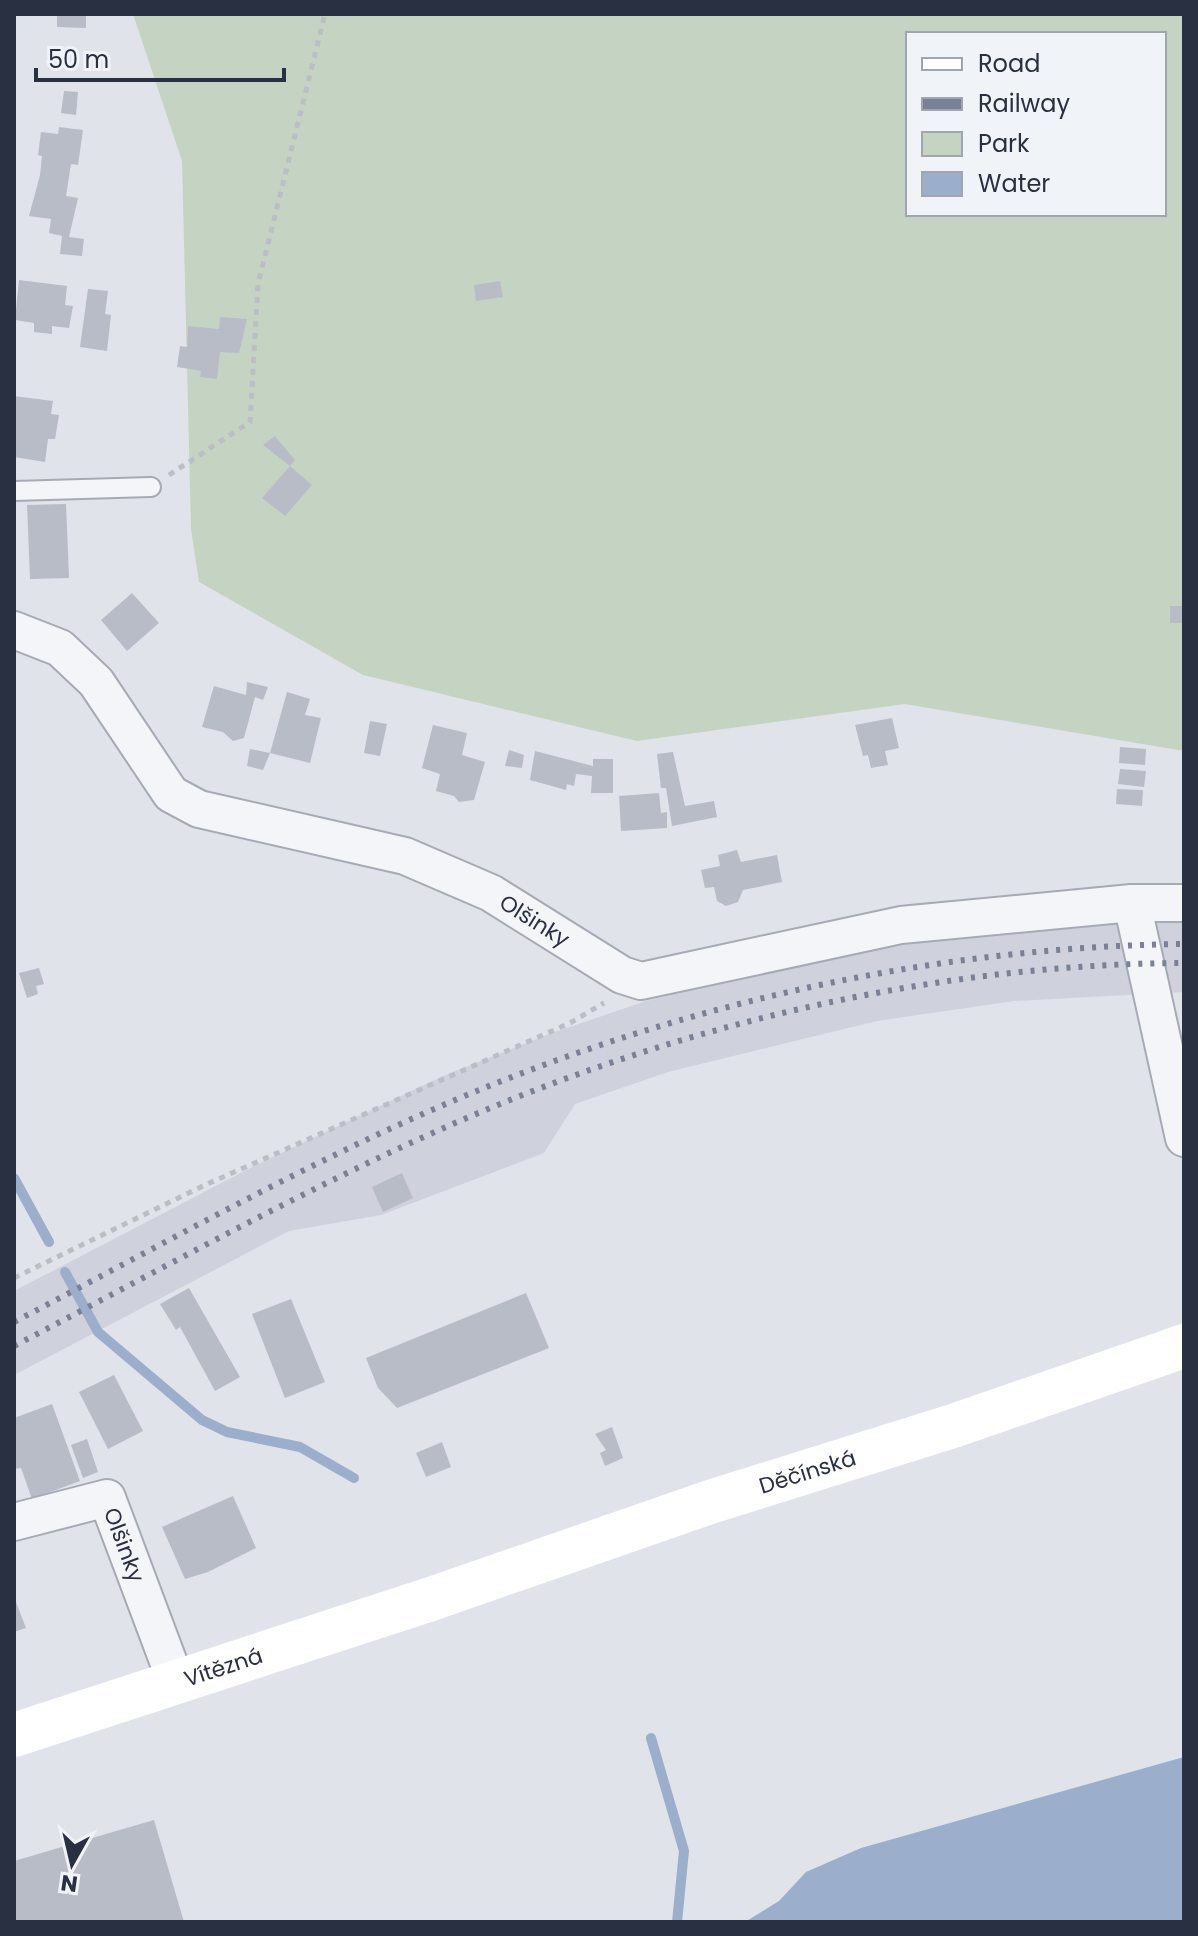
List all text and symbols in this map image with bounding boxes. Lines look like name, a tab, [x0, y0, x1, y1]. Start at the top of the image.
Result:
scale bar	[36, 32, 284, 82]
legend	[906, 32, 1166, 216]
text: 50 m	[48, 43, 109, 76]
text: Road	[978, 47, 1040, 80]
text: Railway	[978, 87, 1071, 120]
text: Park	[978, 127, 1030, 160]
text: Water	[978, 167, 1050, 200]
street label: Olšinky	[494, 887, 576, 954]
street label: Děčínská	[755, 1442, 860, 1501]
street label: Olšinky	[96, 1503, 153, 1587]
street label: Vítězná	[180, 1640, 266, 1694]
north arrow	[32, 1824, 112, 1904]
text: N	[59, 1867, 80, 1900]

